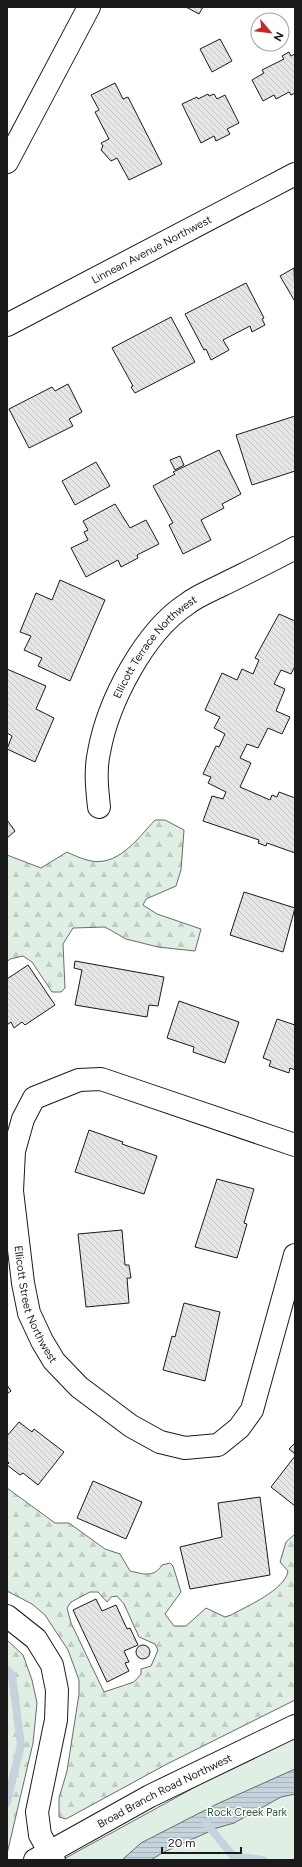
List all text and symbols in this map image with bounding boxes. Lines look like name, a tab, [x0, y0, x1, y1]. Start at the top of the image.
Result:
north arrow	[250, 12, 290, 52]
text: N	[271, 30, 286, 43]
street label: Linnean Avenue Northwest	[89, 213, 214, 287]
street label: Ellicott Terrace Northwest	[111, 593, 199, 701]
street label: Ellicott Street Northwest	[12, 1245, 60, 1365]
street label: Broad Branch Road Northwest	[95, 1751, 234, 1831]
park label: Rock Creek Park	[207, 1806, 288, 1819]
scale bar	[162, 1829, 241, 1855]
text: 20 m	[168, 1836, 196, 1850]

